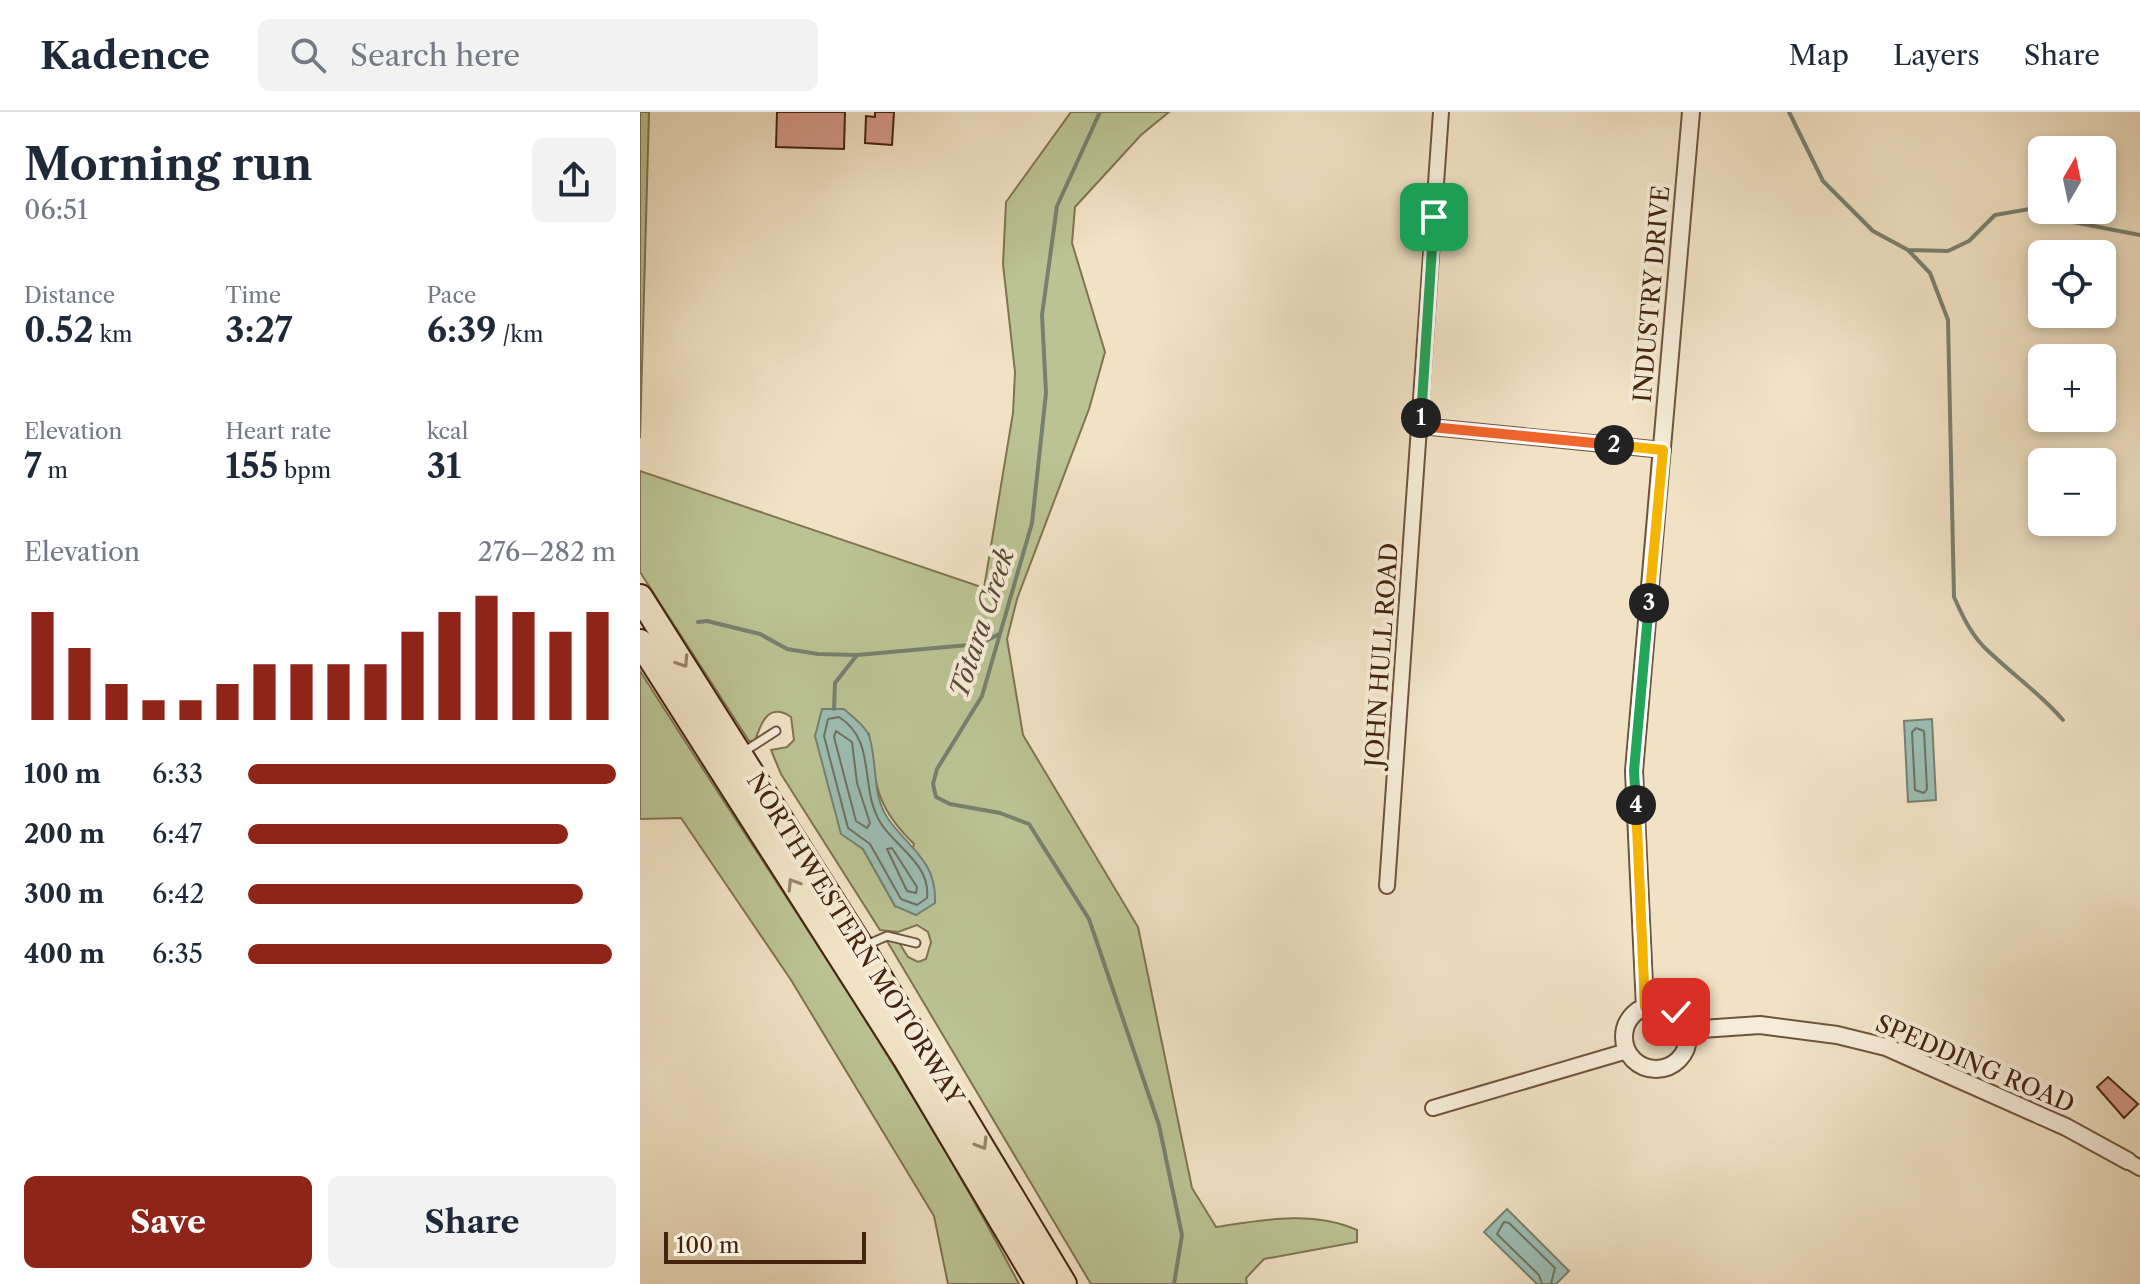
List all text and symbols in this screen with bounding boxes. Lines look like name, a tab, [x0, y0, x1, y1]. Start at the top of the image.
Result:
search box	[258, 19, 818, 91]
text: Kadence	[40, 32, 210, 79]
icon: search	[286, 33, 330, 77]
text: Search here	[350, 37, 520, 74]
text: Map	[1789, 38, 1849, 72]
text: Layers	[1893, 38, 1980, 72]
text: Share	[2024, 38, 2100, 72]
north arrow	[2028, 136, 2116, 224]
map controls	[2028, 136, 2116, 536]
text: Morning run	[24, 137, 313, 191]
button: share	[532, 138, 616, 222]
pin	[1400, 183, 1468, 251]
street label: INDUSTRY DRIVE	[1628, 184, 1675, 404]
text: 06:51	[24, 194, 88, 226]
icon: arrive	[1412, 195, 1456, 239]
button: locate	[2028, 240, 2116, 328]
text: Distance	[24, 282, 115, 309]
text: Time	[225, 282, 281, 309]
text: Pace	[427, 282, 476, 309]
text: 0.52	[24, 309, 94, 351]
text: 3:27	[225, 309, 292, 351]
text: 6:39	[427, 309, 497, 351]
text: km	[94, 321, 133, 348]
text: /km	[497, 321, 544, 348]
button: +	[2028, 344, 2116, 432]
pin: 1	[1401, 398, 1441, 438]
text: 1	[1416, 404, 1426, 431]
text: Elevation	[24, 418, 122, 445]
text: Heart rate	[225, 418, 331, 445]
text: kcal	[427, 418, 468, 445]
pin: 2	[1594, 425, 1634, 465]
text: 2	[1608, 431, 1621, 458]
text: 7	[24, 445, 42, 487]
text: 155	[225, 445, 278, 487]
text: 31	[427, 445, 461, 487]
button: −	[2028, 448, 2116, 536]
text: m	[42, 457, 68, 484]
text: bpm	[278, 457, 331, 484]
text: Elevation	[24, 536, 140, 568]
text: 276–282 m	[478, 536, 616, 568]
street label: JOHN HULL ROAD	[1359, 542, 1404, 772]
water label: Tōtara Creek	[943, 544, 1021, 702]
pin: 3	[1629, 583, 1669, 623]
text: 3	[1643, 589, 1655, 616]
one-way arrow	[673, 653, 688, 668]
text: 100 m	[24, 758, 101, 790]
text: 6:33	[152, 758, 203, 790]
street label: NORTHWESTERN MOTORWAY	[741, 767, 971, 1111]
pin: 4	[1616, 785, 1656, 825]
text: 4	[1629, 791, 1643, 818]
text: 200 m	[24, 818, 105, 850]
text: 6:47	[152, 818, 202, 850]
text: 300 m	[24, 878, 104, 910]
text: 6:42	[152, 878, 205, 910]
one-way arrow	[788, 878, 803, 892]
text: 400 m	[24, 938, 105, 970]
text: 6:35	[152, 938, 203, 970]
pin	[1642, 978, 1710, 1046]
icon: check	[1654, 990, 1698, 1034]
street label: SPEDDING ROAD	[1871, 1009, 2079, 1119]
one-way arrow	[973, 1135, 988, 1150]
button: Save	[24, 1176, 312, 1268]
button: Share	[328, 1176, 616, 1268]
scale bar	[664, 1228, 866, 1264]
text: 100 m	[676, 1232, 739, 1259]

